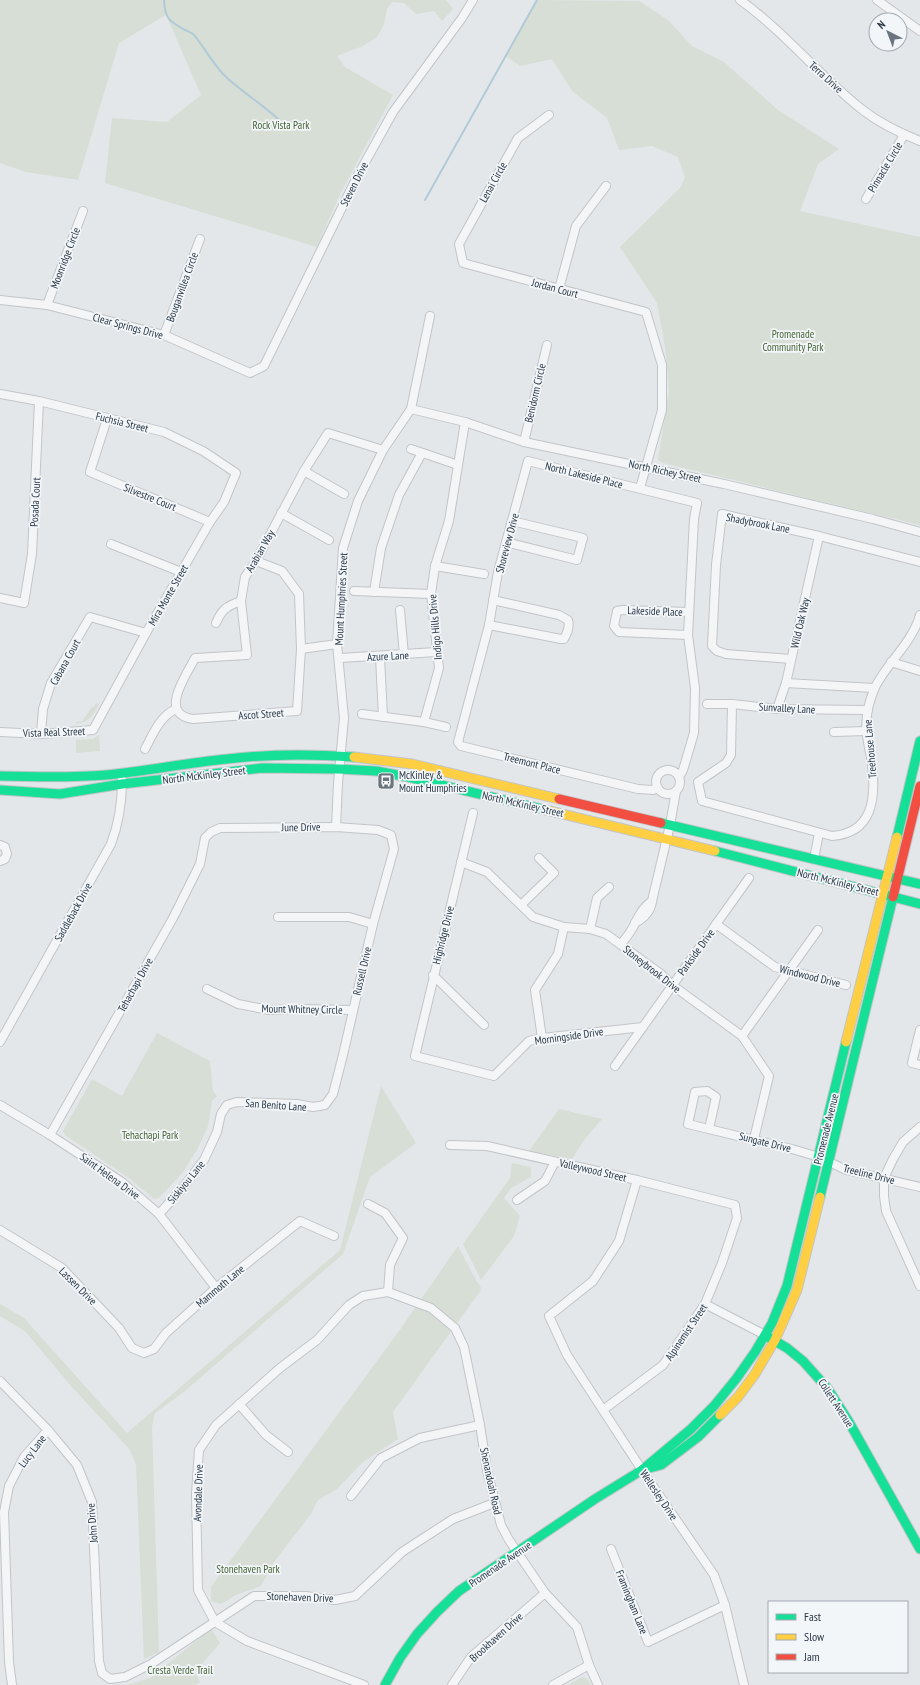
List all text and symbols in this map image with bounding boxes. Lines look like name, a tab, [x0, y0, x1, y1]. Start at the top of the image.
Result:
north arrow	[868, 12, 908, 52]
text: N	[874, 17, 888, 32]
street label: Terra Drive	[806, 58, 846, 96]
park label: Rock Vista Park	[253, 118, 310, 132]
street label: Pinnacle Circle	[865, 139, 906, 195]
street label: Steven Drive	[337, 159, 371, 209]
street label: Lenai Circle	[476, 159, 510, 205]
street label: Moonridge Circle	[47, 225, 83, 291]
street label: Bouganvillea Circle	[163, 250, 201, 324]
street label: Jordan Court	[529, 275, 580, 301]
street label: Clear Springs Drive	[91, 310, 165, 342]
park label: Promenade Community Park	[762, 327, 824, 354]
street label: Benidorm Circle	[521, 362, 549, 424]
street label: Fuchsia Street	[94, 409, 150, 435]
street label: North Richey Street	[627, 456, 703, 486]
street label: North Lakeside Place	[544, 459, 625, 492]
street label: Posada Court	[27, 477, 43, 527]
street label: Silvestre Court	[122, 480, 178, 514]
street label: Shadybrook Lane	[725, 510, 792, 536]
street label: Shoreview Drive	[492, 511, 522, 574]
street label: Arabian Way	[242, 527, 278, 575]
street label: Mount Humphries Street	[332, 552, 350, 646]
street label: Mira Monte Street	[145, 562, 191, 628]
street label: Indigo Hills Drive	[425, 593, 445, 660]
street label: Wild Oak Way	[787, 595, 813, 650]
street label: Lakeside Place	[627, 603, 683, 619]
street label: Cabana Court	[47, 636, 83, 688]
street label: Azure Lane	[367, 648, 410, 664]
street label: Sunvalley Lane	[758, 700, 816, 717]
street label: Ascot Street	[238, 705, 284, 723]
street label: Treehouse Lane	[860, 718, 880, 779]
street label: Vista Real Street	[22, 724, 85, 740]
street label: Treemont Place	[502, 749, 562, 777]
street label: North McKinley Street	[162, 763, 246, 787]
place label: McKinley & Mount Humphries	[399, 768, 467, 795]
bus stop icon: McKinley & Mount Humphries	[376, 771, 396, 791]
street label: North McKinley Street	[481, 788, 565, 820]
street label: June Drive	[280, 820, 321, 834]
street label: North McKinley Street	[796, 865, 880, 899]
street label: Saddleback Drive	[51, 880, 95, 944]
street label: Highridge Drive	[429, 904, 457, 966]
street label: Parkside Drive	[674, 926, 718, 978]
street label: Stoneybrook Drive	[620, 942, 684, 996]
street label: Russell Drive	[350, 945, 374, 997]
street label: Tehachapi Drive	[114, 955, 156, 1015]
street label: Windwood Drive	[778, 962, 842, 990]
street label: Mount Whitney Circle	[261, 1001, 343, 1017]
street label: Morningside Drive	[534, 1024, 605, 1048]
street label: Promenade Avenue	[810, 1092, 842, 1166]
street label: San Benito Lane	[245, 1096, 308, 1114]
park label: Tehachapi Park	[122, 1128, 179, 1142]
street label: Sungate Drive	[737, 1129, 793, 1155]
street label: Saint Helena Drive	[77, 1150, 143, 1203]
street label: Valleywood Street	[557, 1155, 628, 1185]
street label: Siskiyou Lane	[164, 1157, 208, 1206]
street label: Treeline Drive	[842, 1161, 897, 1187]
street label: Mammoth Lane	[193, 1261, 247, 1310]
street label: Lassen Drive	[56, 1264, 100, 1308]
street label: Alpinemist Street	[662, 1301, 710, 1363]
street label: Collett Avenue	[815, 1376, 857, 1430]
street label: Lucy Lane	[15, 1432, 49, 1470]
street label: Shenandoah Road	[477, 1446, 505, 1516]
street label: Avondale Drive	[190, 1464, 206, 1522]
street label: Wellesley Drive	[637, 1467, 681, 1523]
street label: John Drive	[83, 1502, 101, 1544]
street label: Promenade Avenue	[466, 1538, 534, 1590]
park label: Stonehaven Park	[216, 1562, 280, 1576]
street label: Framingham Lane	[613, 1568, 651, 1637]
street label: Stonehaven Drive	[266, 1589, 334, 1605]
legend	[768, 1601, 908, 1673]
street label: Brookhaven Drive	[466, 1609, 526, 1665]
text: Fast	[804, 1609, 822, 1624]
text: Slow	[804, 1629, 825, 1644]
text: Jam	[803, 1649, 820, 1664]
park label: Cresta Verde Trail	[147, 1663, 213, 1677]

